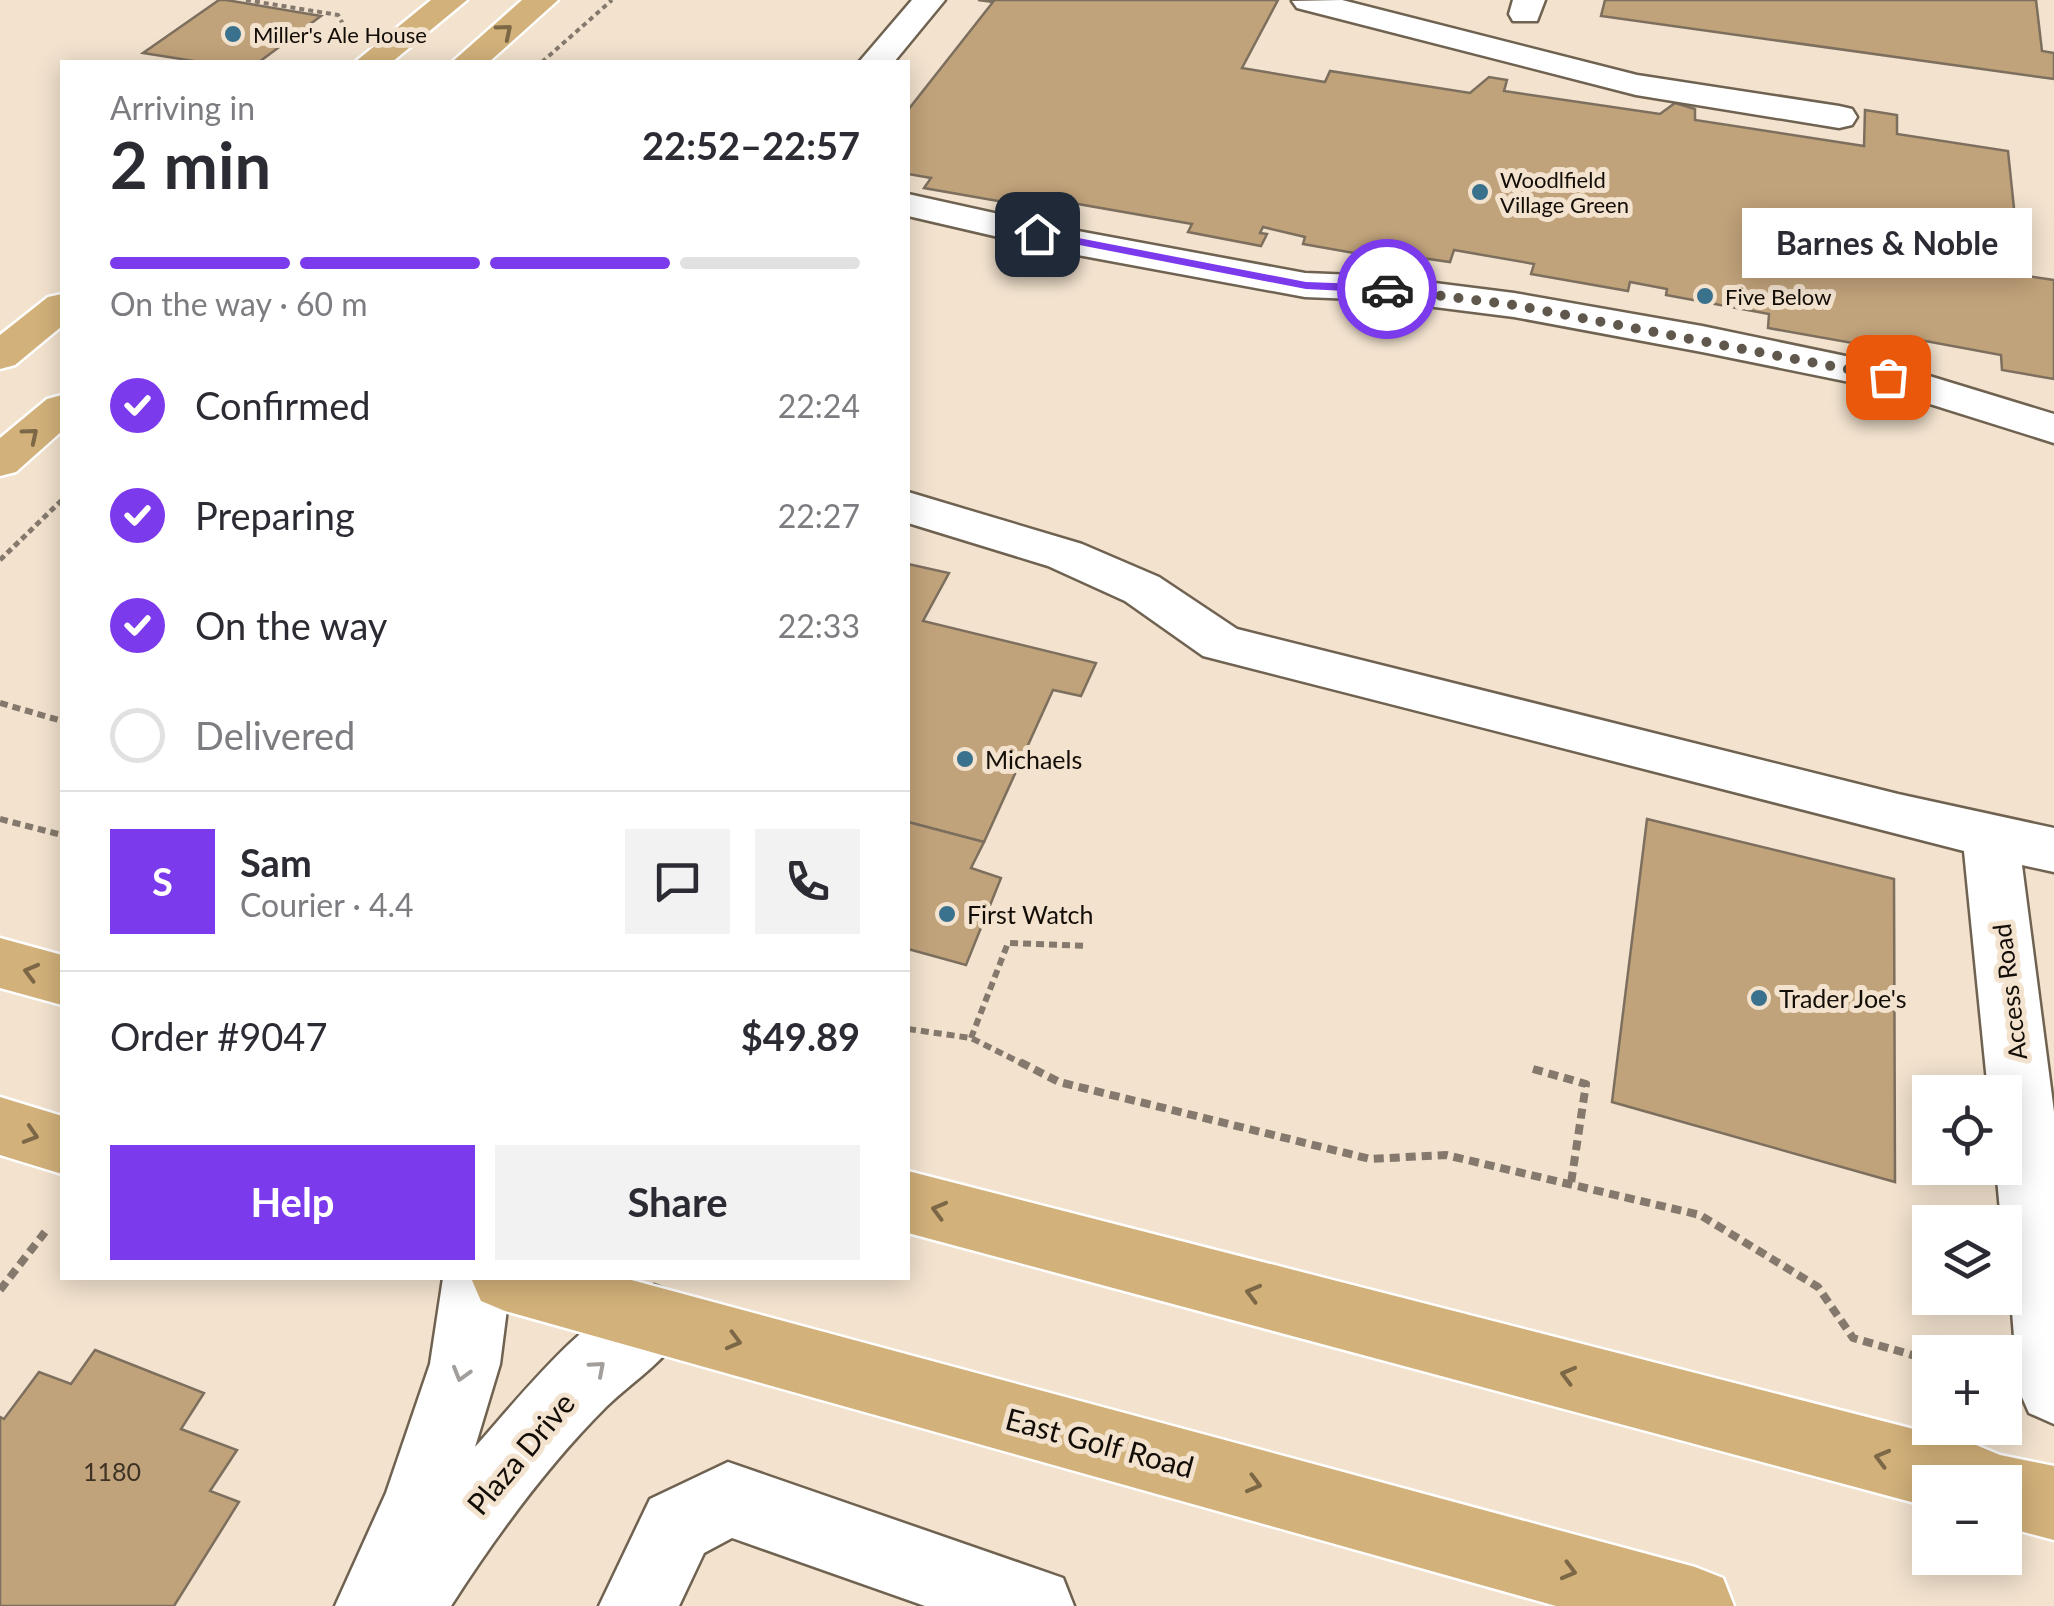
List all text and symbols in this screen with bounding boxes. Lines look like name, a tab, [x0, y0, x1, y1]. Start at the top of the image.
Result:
place label: Miller's Ale House	[253, 21, 427, 48]
marker: Miller's Ale House	[222, 23, 244, 45]
one-way arrow	[494, 25, 512, 43]
text: Arriving in	[110, 88, 255, 127]
text: 22:52–22:57	[642, 122, 860, 168]
text: 2 min	[110, 125, 271, 203]
place label: Woodlfield Village Green	[1500, 166, 1629, 218]
marker: Woodlfield Village Green	[1469, 181, 1491, 203]
pin	[995, 192, 1080, 277]
icon: home	[1010, 207, 1065, 262]
callout: Barnes & Noble	[1743, 207, 2033, 277]
text: Barnes & Noble	[1776, 223, 1998, 262]
courier	[1337, 239, 1437, 339]
icon: car	[1360, 262, 1415, 317]
place label: Five Below	[1725, 283, 1831, 310]
text: On the way · 60 m	[110, 284, 368, 323]
marker: Five Below	[1694, 285, 1716, 307]
pin	[1846, 335, 1931, 420]
icon: bag	[1861, 350, 1916, 405]
icon: check	[110, 378, 165, 433]
text: Confirmed	[195, 382, 371, 428]
text: 22:24	[778, 386, 860, 425]
one-way arrow	[20, 429, 38, 447]
icon: check	[110, 488, 165, 543]
text: Preparing	[195, 492, 355, 538]
text: 22:27	[778, 496, 860, 535]
icon: check	[110, 598, 165, 653]
text: On the way	[195, 602, 387, 648]
text: 22:33	[778, 606, 860, 645]
text: Delivered	[195, 712, 355, 758]
place label: Michaels	[985, 744, 1082, 774]
marker: Michaels	[954, 748, 976, 770]
button: chat	[625, 829, 730, 934]
button: phone	[755, 829, 860, 934]
text: Sam	[240, 839, 312, 885]
text: S	[152, 858, 173, 904]
text: Courier · 4.4	[240, 885, 414, 924]
place label: First Watch	[967, 899, 1094, 929]
marker: First Watch	[936, 903, 958, 925]
street label: Access Road	[1986, 922, 2032, 1062]
one-way arrow	[23, 962, 40, 983]
place label: Trader Joe's	[1779, 983, 1907, 1013]
marker: Trader Joe's	[1748, 987, 1770, 1009]
text: Order #9047	[110, 1013, 327, 1059]
text: $49.89	[741, 1013, 860, 1059]
map controls	[1912, 1075, 2022, 1575]
button: locate	[1912, 1075, 2022, 1185]
one-way arrow	[22, 1123, 39, 1144]
button: Help	[110, 1145, 475, 1260]
button: Share	[495, 1145, 860, 1260]
one-way arrow	[931, 1201, 948, 1222]
button: layers	[1912, 1205, 2022, 1315]
one-way arrow	[1245, 1283, 1262, 1304]
one-way arrow	[725, 1329, 742, 1350]
button: +	[1912, 1335, 2022, 1445]
one-way arrow	[586, 1361, 604, 1379]
one-way arrow	[452, 1364, 473, 1381]
one-way arrow	[1559, 1366, 1577, 1387]
street label: Plaza Drive	[459, 1385, 581, 1521]
street label: East Golf Road	[1002, 1400, 1198, 1484]
one-way arrow	[1874, 1448, 1891, 1469]
house number: 1180	[83, 1456, 141, 1486]
button: −	[1912, 1465, 2022, 1575]
one-way arrow	[1245, 1472, 1262, 1493]
one-way arrow	[1559, 1559, 1576, 1580]

